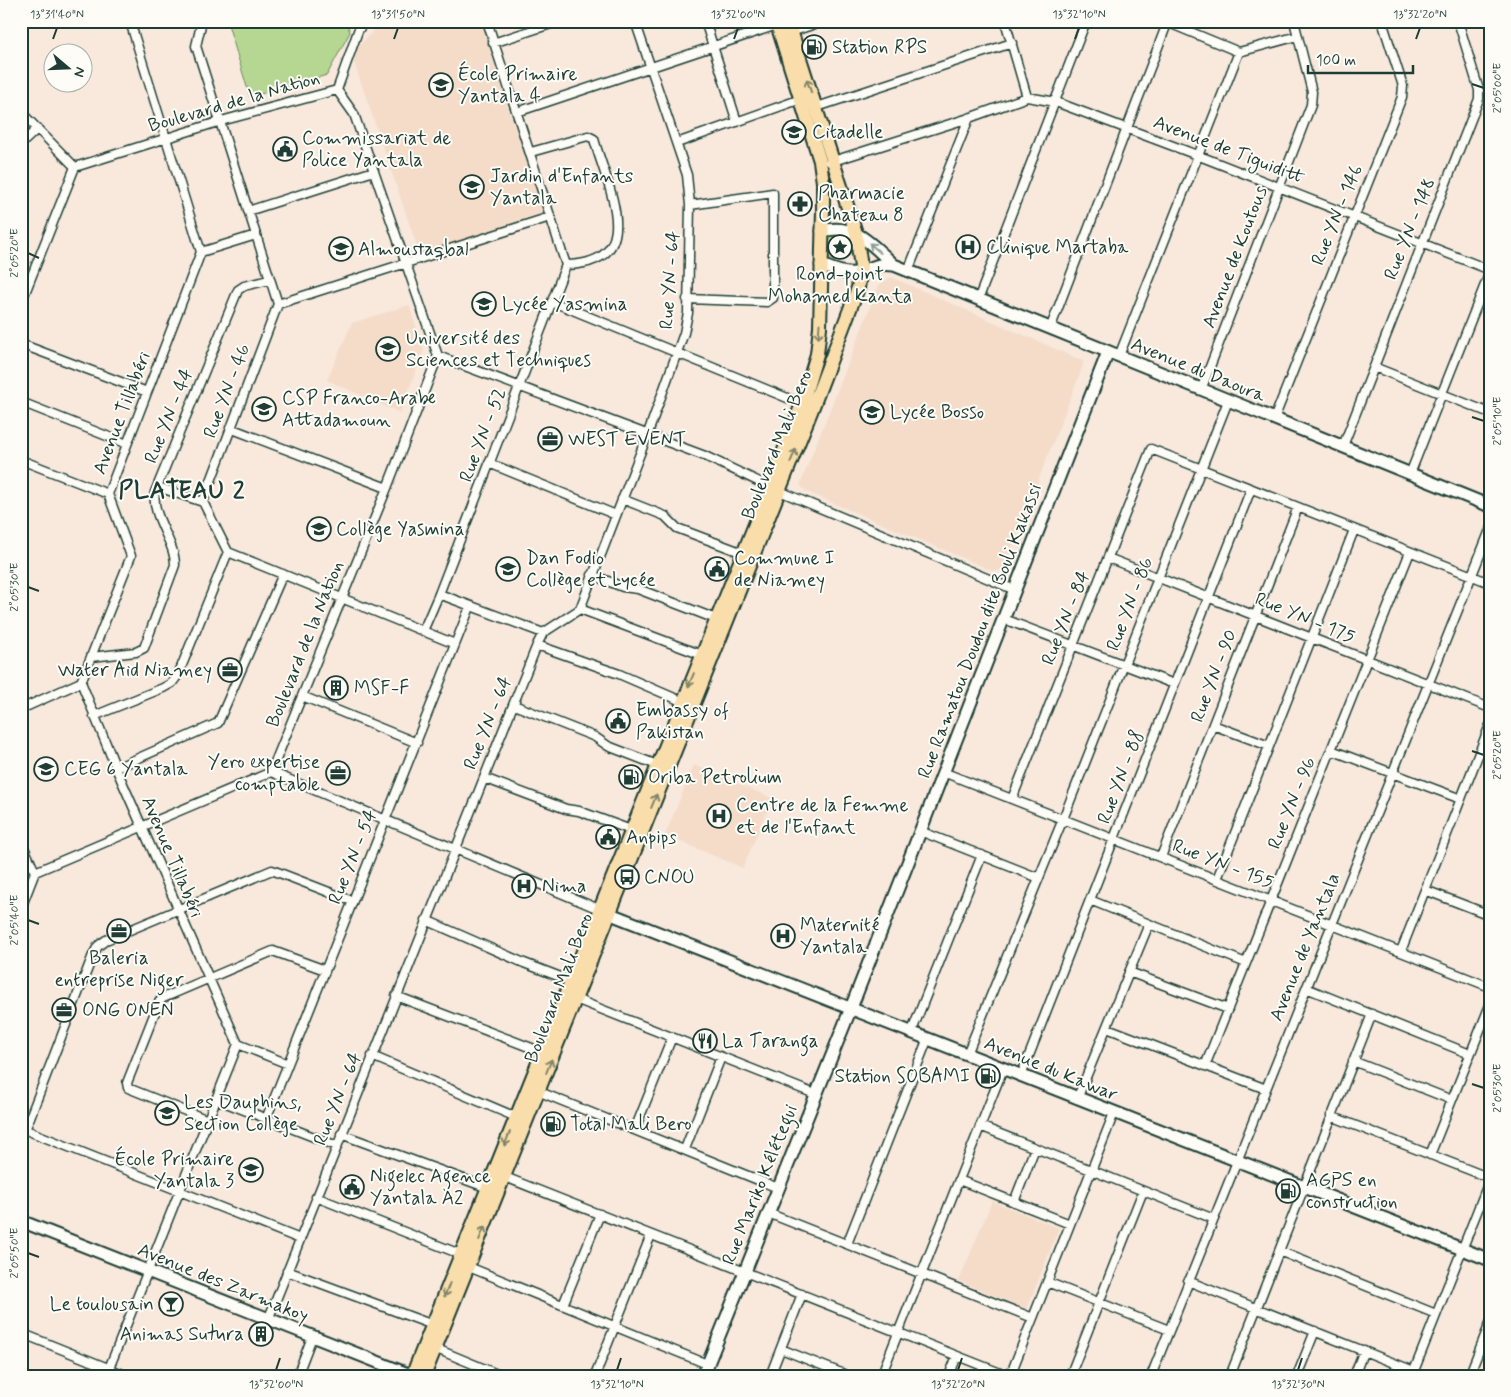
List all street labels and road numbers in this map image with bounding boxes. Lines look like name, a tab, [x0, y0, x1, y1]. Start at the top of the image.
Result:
street label: Boulevard de la Nation	[145, 66, 323, 138]
street label: Avenue de Tiguiditt	[1149, 110, 1309, 192]
street label: Rue YN - 146	[1305, 161, 1369, 269]
street label: Rue YN - 148	[1378, 174, 1442, 284]
street label: Avenue de Koutous	[1196, 182, 1274, 332]
street label: Rue YN - 64	[654, 230, 686, 330]
street label: Avenue du Daoura	[1127, 332, 1270, 409]
street label: Rue YN - 46	[198, 340, 256, 442]
street label: Avenue Tillabéri	[87, 348, 157, 478]
street label: Rue YN - 44	[139, 365, 199, 467]
street label: Boulevard Mali Bero	[736, 367, 818, 523]
street label: Rue YN - 52	[454, 384, 512, 486]
street label: Rue Ramatou Doudou dite Bouli Kakassi	[912, 480, 1048, 782]
street label: Rue YN - 86	[1101, 553, 1159, 655]
street label: Boulevard de la Nation	[260, 557, 350, 731]
street label: Rue YN - 84	[1036, 567, 1096, 669]
street label: Rue YN - 175	[1251, 587, 1359, 649]
street label: Rue YN - 90	[1185, 626, 1243, 726]
street label: Rue YN - 64	[458, 673, 518, 773]
street label: Rue YN - 88	[1092, 726, 1150, 828]
street label: Rue YN - 96	[1262, 753, 1322, 853]
street label: Avenue Tillabéri	[135, 793, 209, 921]
street label: Rue YN - 54	[323, 806, 383, 908]
street label: Rue YN - 155	[1169, 833, 1277, 895]
street label: Avenue de Yantala	[1264, 869, 1346, 1025]
street label: Boulevard Mali Bero	[519, 909, 599, 1067]
street label: Avenue du Kawar	[980, 1031, 1122, 1107]
street label: Rue YN - 64	[308, 1049, 368, 1149]
street label: Rue Mariko Kélétegui	[716, 1101, 806, 1270]
street label: Avenue des Zarmakoy	[133, 1237, 312, 1330]

